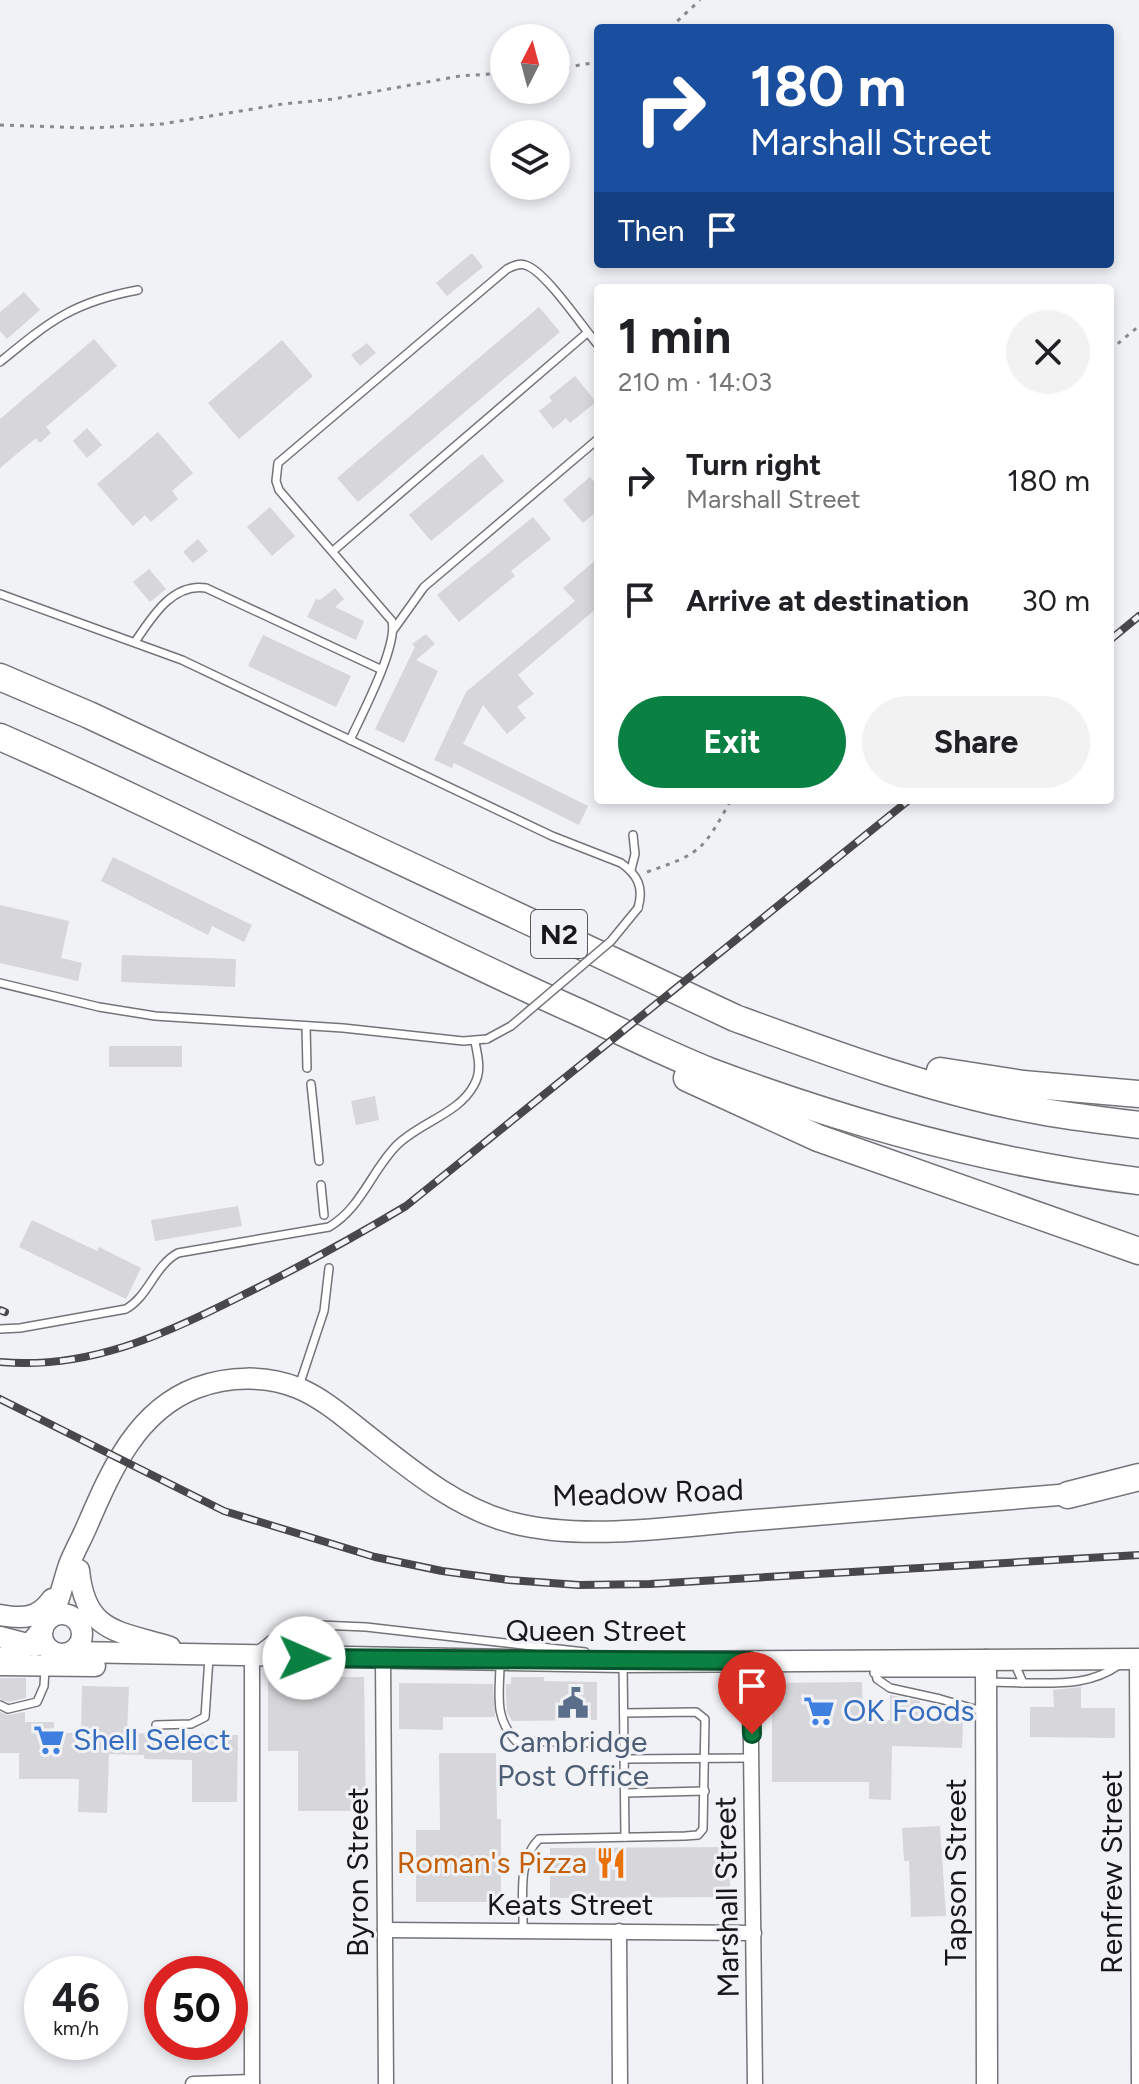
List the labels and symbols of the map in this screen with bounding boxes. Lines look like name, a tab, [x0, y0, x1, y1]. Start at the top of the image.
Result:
north arrow	[490, 24, 570, 104]
road number: N2	[531, 910, 587, 958]
street label: Meadow Road	[552, 1471, 744, 1514]
street label: Queen Street	[505, 1612, 687, 1649]
position arrow	[262, 1616, 346, 1700]
pin	[718, 1652, 786, 1734]
public building icon: Cambridge Post Office	[556, 1686, 590, 1720]
place label: OK Foods	[843, 1692, 974, 1729]
supermarket icon: OK Foods	[802, 1694, 836, 1728]
place label: Shell Select	[73, 1721, 231, 1758]
supermarket icon: Shell Select	[32, 1723, 66, 1757]
place label: Cambridge Post Office	[497, 1723, 649, 1794]
street label: Renfrew Street	[1093, 1770, 1130, 1974]
street label: Tapson Street	[937, 1778, 974, 1966]
street label: Byron Street	[339, 1787, 376, 1957]
street label: Marshall Street	[706, 1796, 747, 1998]
place label: Roman's Pizza	[397, 1844, 587, 1881]
restaurant icon: Roman's Pizza	[594, 1846, 628, 1880]
street label: Keats Street	[487, 1886, 653, 1923]
speed limit sign: 50	[144, 1956, 248, 2060]

